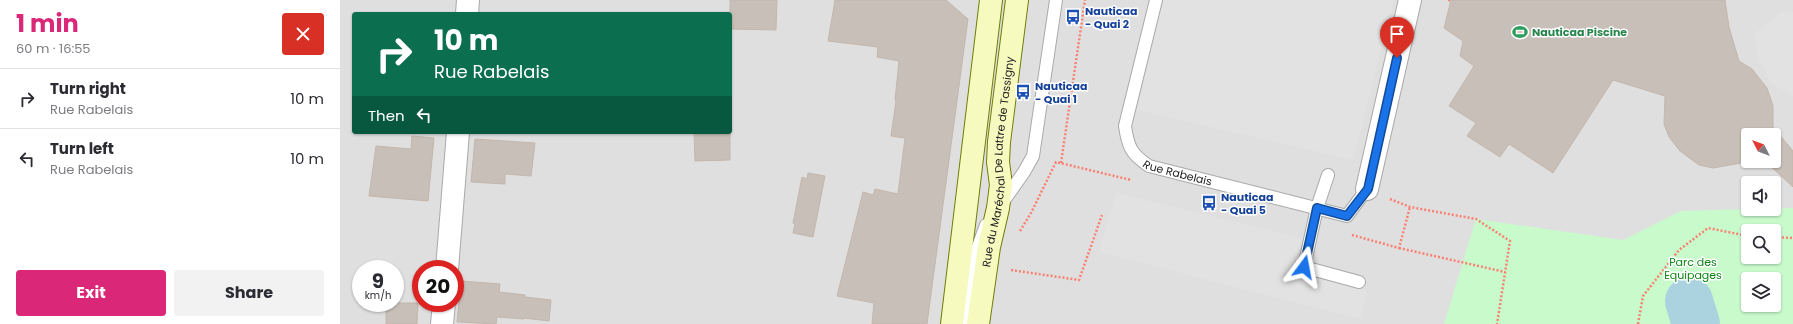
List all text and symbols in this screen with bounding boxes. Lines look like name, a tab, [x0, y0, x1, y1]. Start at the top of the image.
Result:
place label: Nauticaa - Quai 2	[1085, 3, 1137, 32]
text: 1 min	[16, 7, 79, 40]
bus stop icon: Nauticaa - Quai 2	[1064, 8, 1082, 26]
button: close	[282, 13, 324, 55]
pin	[1380, 17, 1414, 58]
text: 10 m	[434, 21, 498, 60]
icon: arrive	[1386, 23, 1408, 45]
sports icon: Nauticaa Piscine	[1511, 23, 1529, 41]
place label: Nauticaa Piscine	[1532, 24, 1627, 40]
icon: right	[368, 28, 420, 80]
text: 60 m · 16:55	[16, 39, 91, 58]
street label: Rue du Maréchal De Lattre de Tassigny	[978, 55, 1018, 268]
text: Rue Rabelais	[434, 59, 549, 84]
text: Turn right	[50, 78, 126, 99]
place label: Nauticaa - Quai 1	[1035, 78, 1087, 107]
bus stop icon: Nauticaa - Quai 1	[1014, 83, 1032, 101]
icon: right	[16, 88, 38, 110]
text: 10 m	[290, 88, 324, 109]
text: Rue Rabelais	[50, 100, 133, 119]
icon: left	[413, 104, 435, 126]
text: Then	[368, 105, 405, 126]
north arrow	[1741, 128, 1781, 168]
map controls	[1741, 128, 1781, 312]
text: Turn left	[50, 138, 114, 159]
icon: left	[16, 148, 38, 170]
text: 10 m	[290, 148, 324, 169]
street label: Rue Rabelais	[1140, 156, 1214, 190]
text: Rue Rabelais	[50, 160, 133, 179]
button: sound	[1741, 176, 1781, 216]
place label: Nauticaa - Quai 5	[1221, 189, 1273, 218]
bus stop icon: Nauticaa - Quai 5	[1200, 194, 1218, 212]
button: search	[1741, 224, 1781, 264]
position arrow	[1283, 246, 1325, 288]
park label: Parc des Equipages	[1664, 254, 1722, 283]
speed limit sign: 20	[412, 260, 464, 312]
text: 9	[372, 267, 384, 295]
button: Exit	[16, 270, 166, 316]
button: Share	[174, 270, 324, 316]
button: layers	[1741, 272, 1781, 312]
text: km/h	[365, 288, 391, 303]

